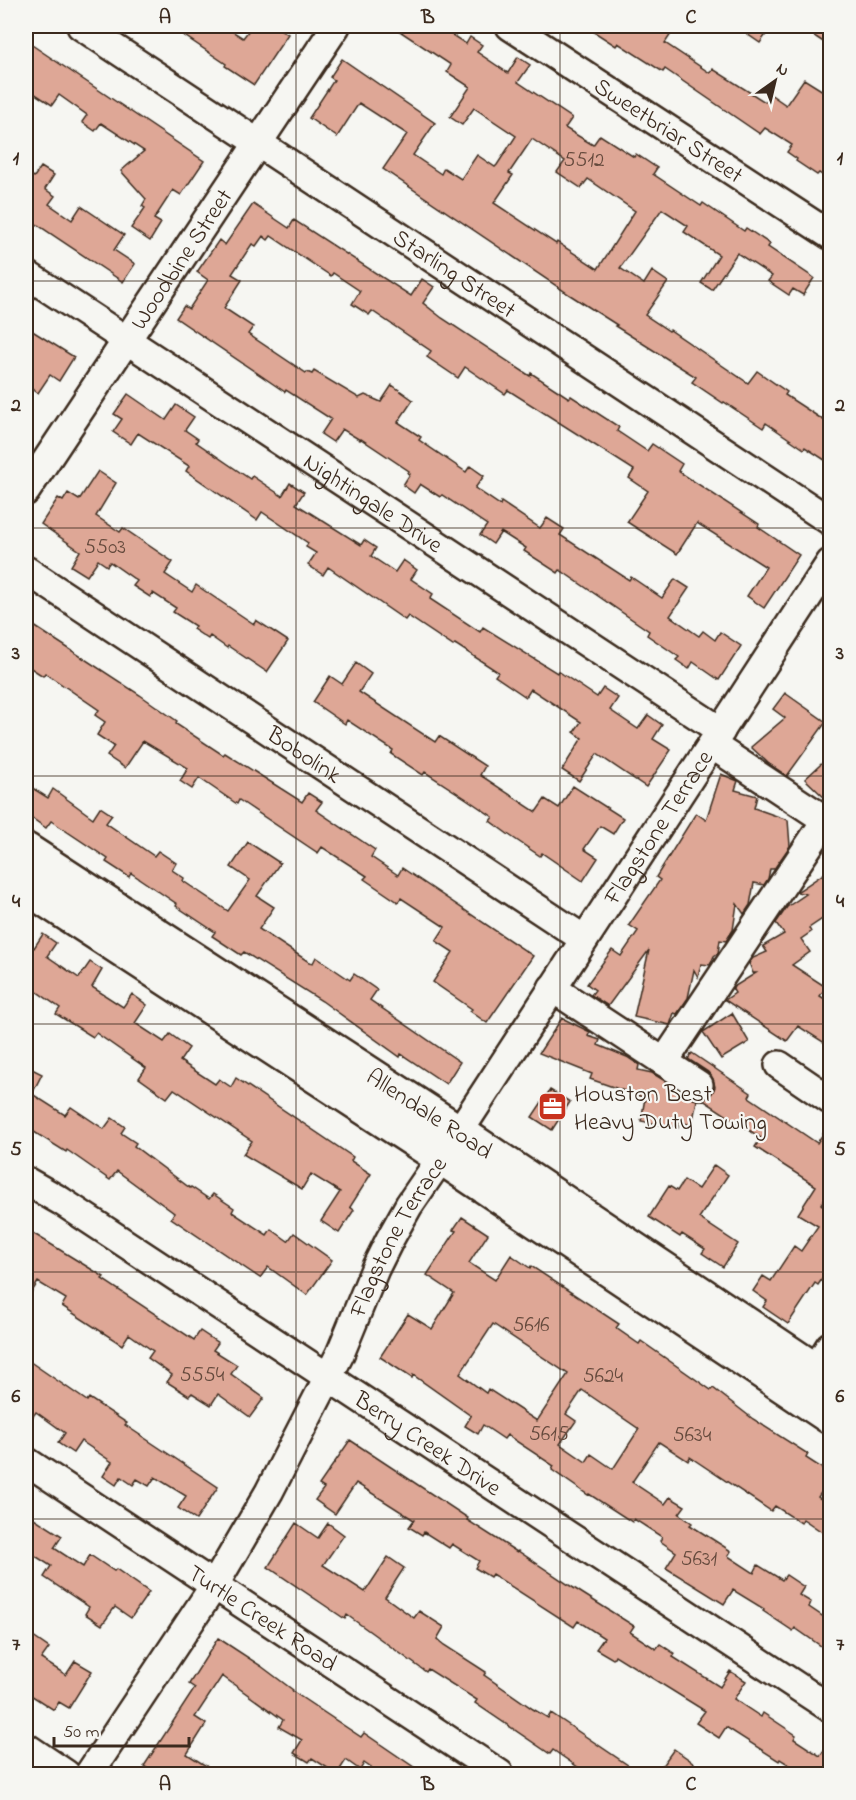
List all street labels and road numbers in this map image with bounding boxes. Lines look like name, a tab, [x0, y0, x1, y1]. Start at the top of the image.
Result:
street label: Sweetbriar Street	[586, 70, 749, 194]
street label: Woodbine Street	[123, 183, 243, 338]
street label: Starling Street	[385, 221, 522, 329]
street label: Nightingale Drive	[295, 446, 449, 564]
street label: Bobolink	[258, 718, 348, 794]
street label: Flagstone Terrace	[596, 744, 724, 913]
street label: Allendale Road	[358, 1061, 499, 1170]
street label: Flagstone Terrace	[342, 1150, 457, 1324]
street label: Berry Creek Drive	[345, 1383, 508, 1507]
street label: Turtle Creek Road	[180, 1557, 344, 1682]

